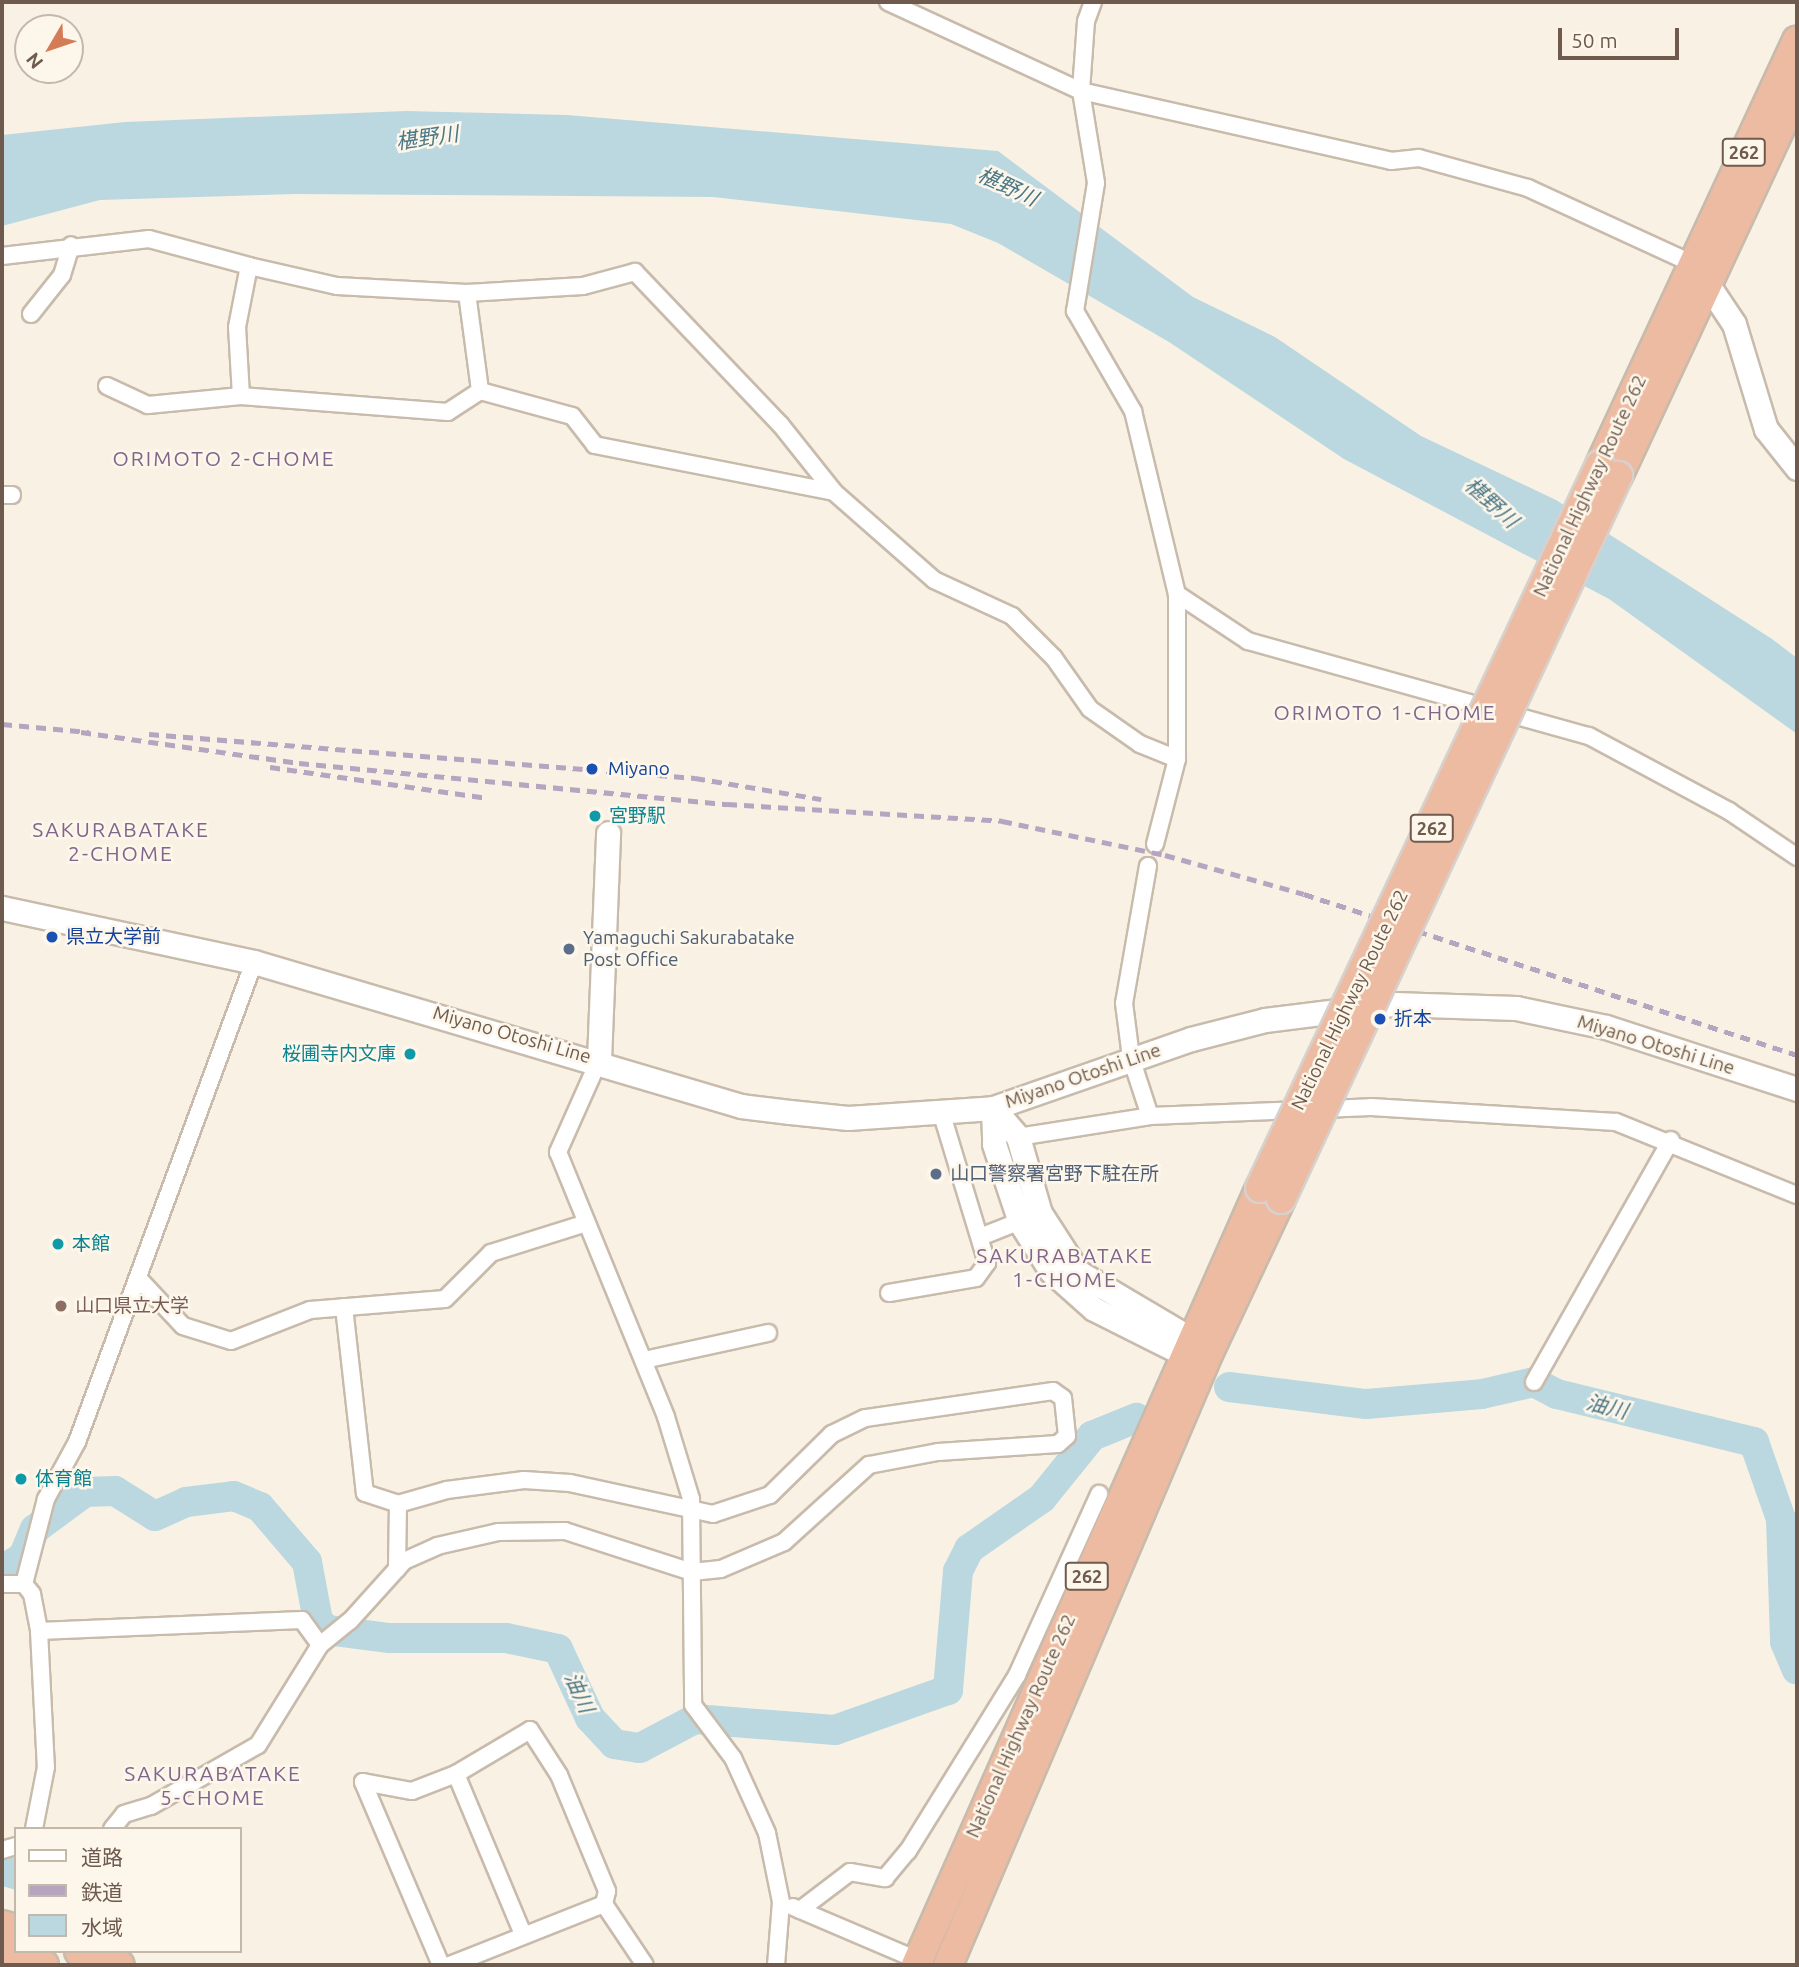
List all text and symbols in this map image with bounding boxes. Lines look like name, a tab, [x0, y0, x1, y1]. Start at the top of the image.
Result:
north arrow	[14, 14, 84, 84]
scale bar	[1561, 14, 1682, 58]
text: 50 m	[1571, 28, 1618, 52]
text: N	[21, 49, 47, 73]
water label: 椹野川	[394, 120, 460, 154]
road number: 262	[1721, 138, 1767, 167]
water label: 椹野川	[974, 161, 1042, 211]
street label: National Highway Route 262	[1528, 371, 1652, 601]
district label: ORIMOTO 2-CHOME	[114, 445, 334, 471]
water label: 椹野川	[1460, 472, 1524, 532]
district label: ORIMOTO 1-CHOME	[1275, 699, 1495, 725]
place label: Miyano	[608, 758, 670, 780]
marker: Miyano	[582, 759, 602, 779]
place label: 宮野駅	[609, 805, 666, 827]
marker: 宮野駅	[587, 808, 603, 824]
road number: 262	[1409, 814, 1455, 842]
district label: SAKURABATAKE 2-CHOME	[34, 816, 208, 866]
street label: National Highway Route 262	[1287, 886, 1413, 1114]
place label: 県立大学前	[66, 926, 161, 948]
place label: Yamaguchi Sakurabatake Post Office	[583, 927, 795, 971]
marker: 県立大学前	[44, 929, 60, 945]
marker: Yamaguchi Sakurabatake Post Office	[561, 941, 577, 957]
street label: Miyano Otoshi Line	[430, 1002, 594, 1068]
place label: 折本	[1394, 1008, 1432, 1030]
street label: Miyano Otoshi Line	[1575, 1010, 1737, 1080]
marker: 折本	[1372, 1011, 1388, 1027]
street label: Miyano Otoshi Line	[1002, 1039, 1164, 1113]
place label: 桜圃寺内文庫	[282, 1043, 396, 1065]
marker: 桜圃寺内文庫	[402, 1046, 418, 1062]
place label: 山口警察署宮野下駐在所	[950, 1163, 1159, 1185]
marker: 山口警察署宮野下駐在所	[928, 1166, 944, 1182]
place label: 本館	[72, 1233, 110, 1255]
marker: 本館	[50, 1236, 66, 1252]
district label: SAKURABATAKE 1-CHOME	[978, 1242, 1152, 1292]
place label: 山口県立大学	[75, 1295, 189, 1317]
marker: 山口県立大学	[53, 1298, 69, 1314]
water label: 油川	[1584, 1389, 1630, 1423]
place label: 体育館	[35, 1468, 92, 1490]
marker: 体育館	[13, 1471, 29, 1487]
road number: 262	[1064, 1562, 1110, 1590]
street label: National Highway Route 262	[961, 1611, 1081, 1841]
water label: 油川	[560, 1668, 600, 1716]
district label: SAKURABATAKE 5-CHOME	[126, 1760, 300, 1810]
legend	[14, 1827, 242, 1953]
text: 道路	[81, 1845, 123, 1869]
text: 鉄道	[81, 1880, 123, 1904]
text: 水域	[81, 1915, 123, 1939]

